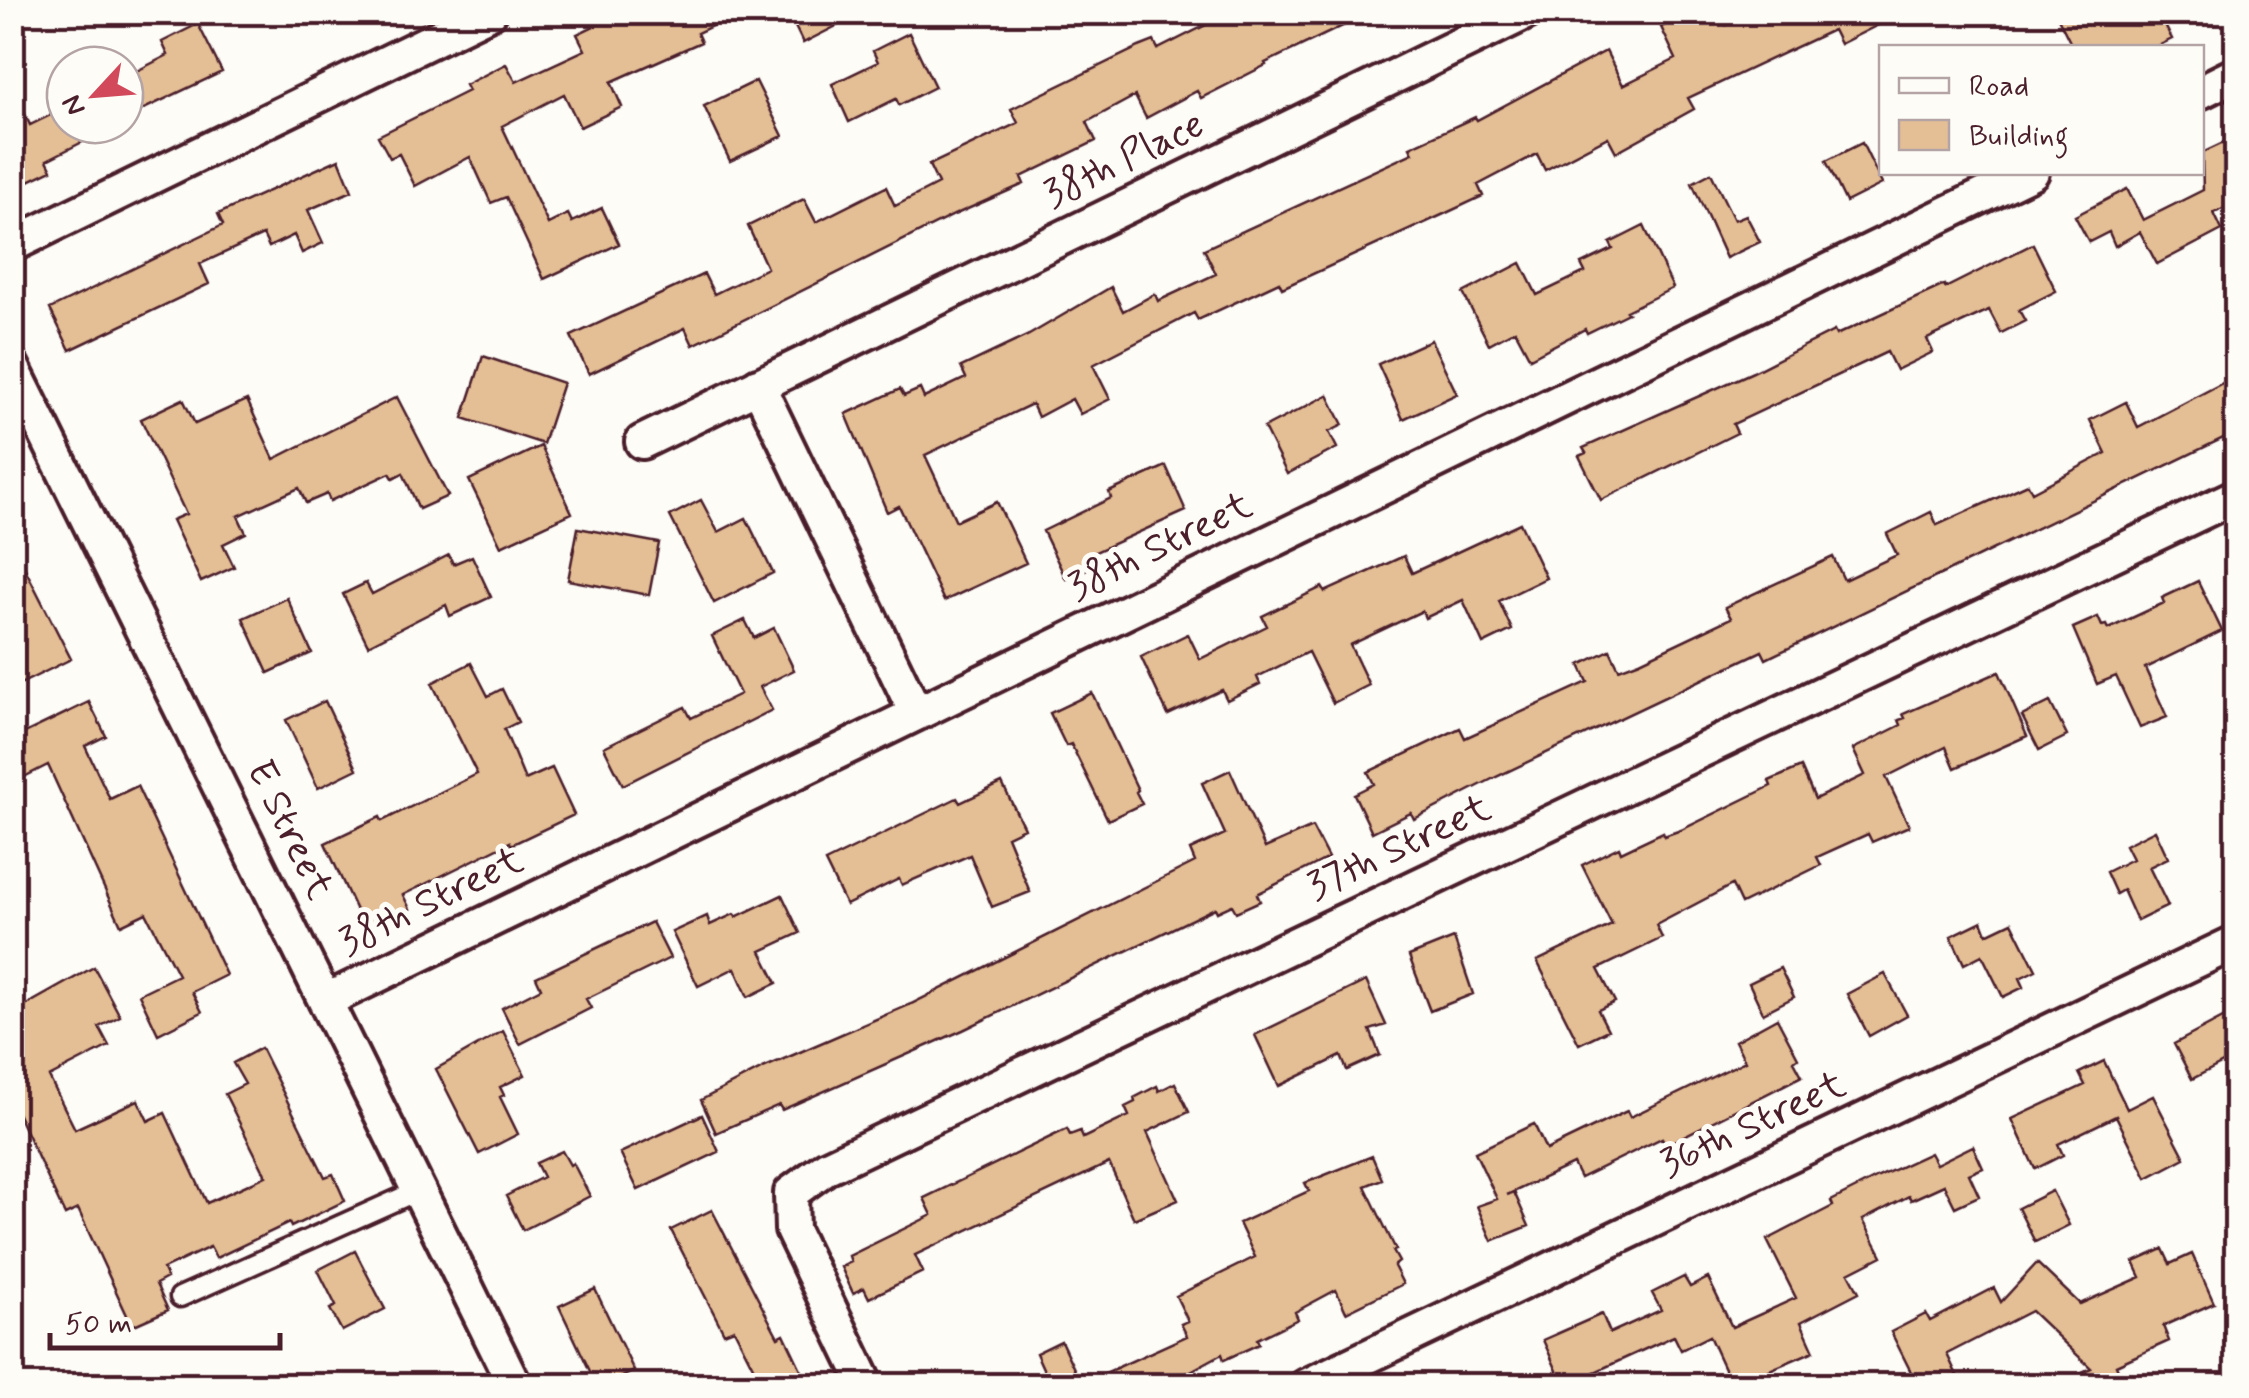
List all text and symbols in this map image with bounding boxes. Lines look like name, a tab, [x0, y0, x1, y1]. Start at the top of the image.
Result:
north arrow	[45, 45, 145, 145]
legend	[1879, 45, 2204, 175]
text: Road	[1969, 67, 2029, 106]
text: N	[54, 88, 95, 121]
street label: 38th Place	[1035, 99, 1213, 221]
text: Building	[1969, 117, 2068, 159]
street label: 38th Street	[1059, 480, 1261, 614]
street label: E Street	[233, 752, 345, 908]
street label: 37th Street	[1299, 783, 1499, 913]
street label: 38th Street	[330, 835, 532, 969]
street label: 36th Street	[1652, 1059, 1854, 1191]
scale bar	[50, 1288, 280, 1350]
text: 50 m	[65, 1305, 132, 1344]

